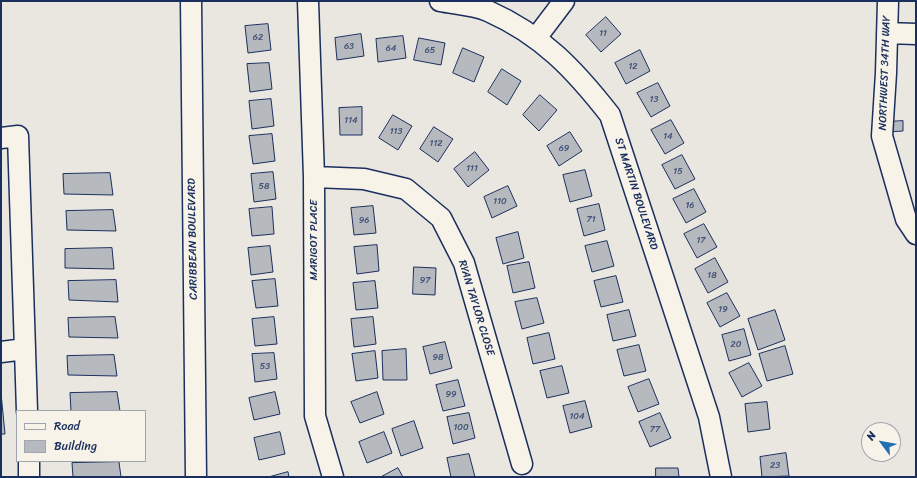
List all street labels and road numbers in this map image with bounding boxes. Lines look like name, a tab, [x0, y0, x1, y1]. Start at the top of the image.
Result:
street label: NORTHWEST 34TH WAY	[876, 15, 894, 131]
street label: ST MARTIN BOULEVARD	[612, 136, 660, 252]
street label: CARIBBEAN BOULEVARD	[185, 178, 201, 300]
street label: MARIGOT PLACE	[307, 200, 321, 280]
street label: RYAN TAYLOR CLOSE	[455, 258, 497, 358]

